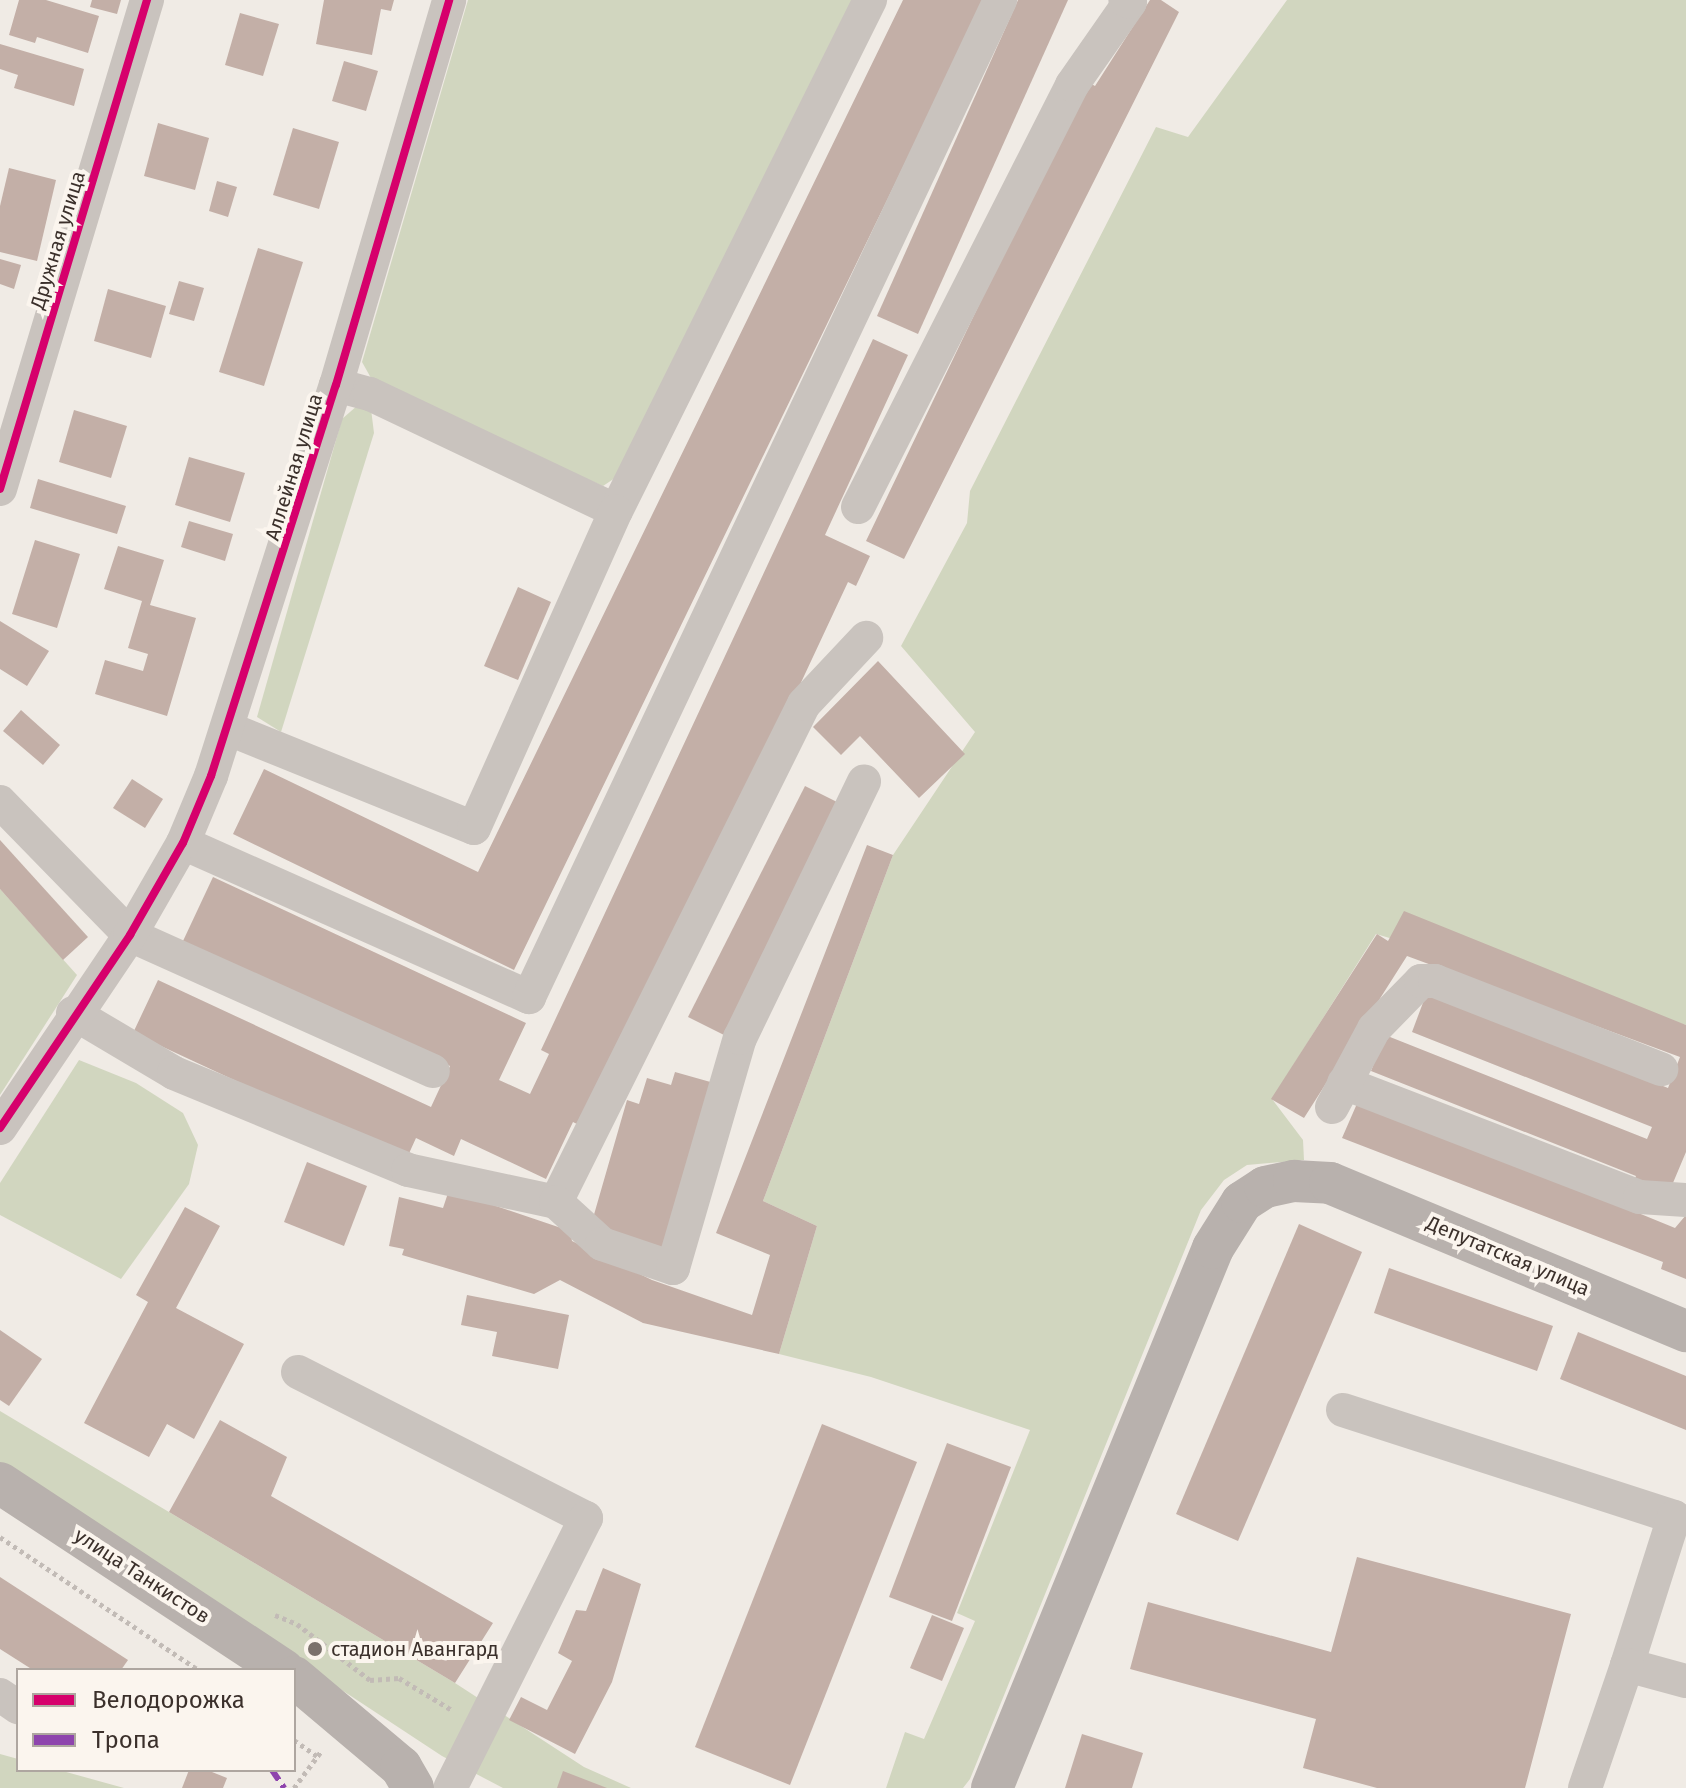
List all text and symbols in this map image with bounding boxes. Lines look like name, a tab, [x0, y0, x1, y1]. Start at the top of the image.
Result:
street label: Дружная улица	[26, 168, 90, 312]
street label: Аллейная улица	[260, 391, 328, 543]
street label: Депутатская улица	[1423, 1211, 1593, 1301]
street label: улица Танкистов	[70, 1523, 214, 1629]
place label: стадион Авангард	[331, 1637, 498, 1661]
marker: стадион Авангард	[306, 1640, 324, 1658]
legend	[16, 1668, 296, 1772]
text: Велодорожка	[92, 1686, 245, 1714]
text: Тропа	[92, 1726, 160, 1754]

